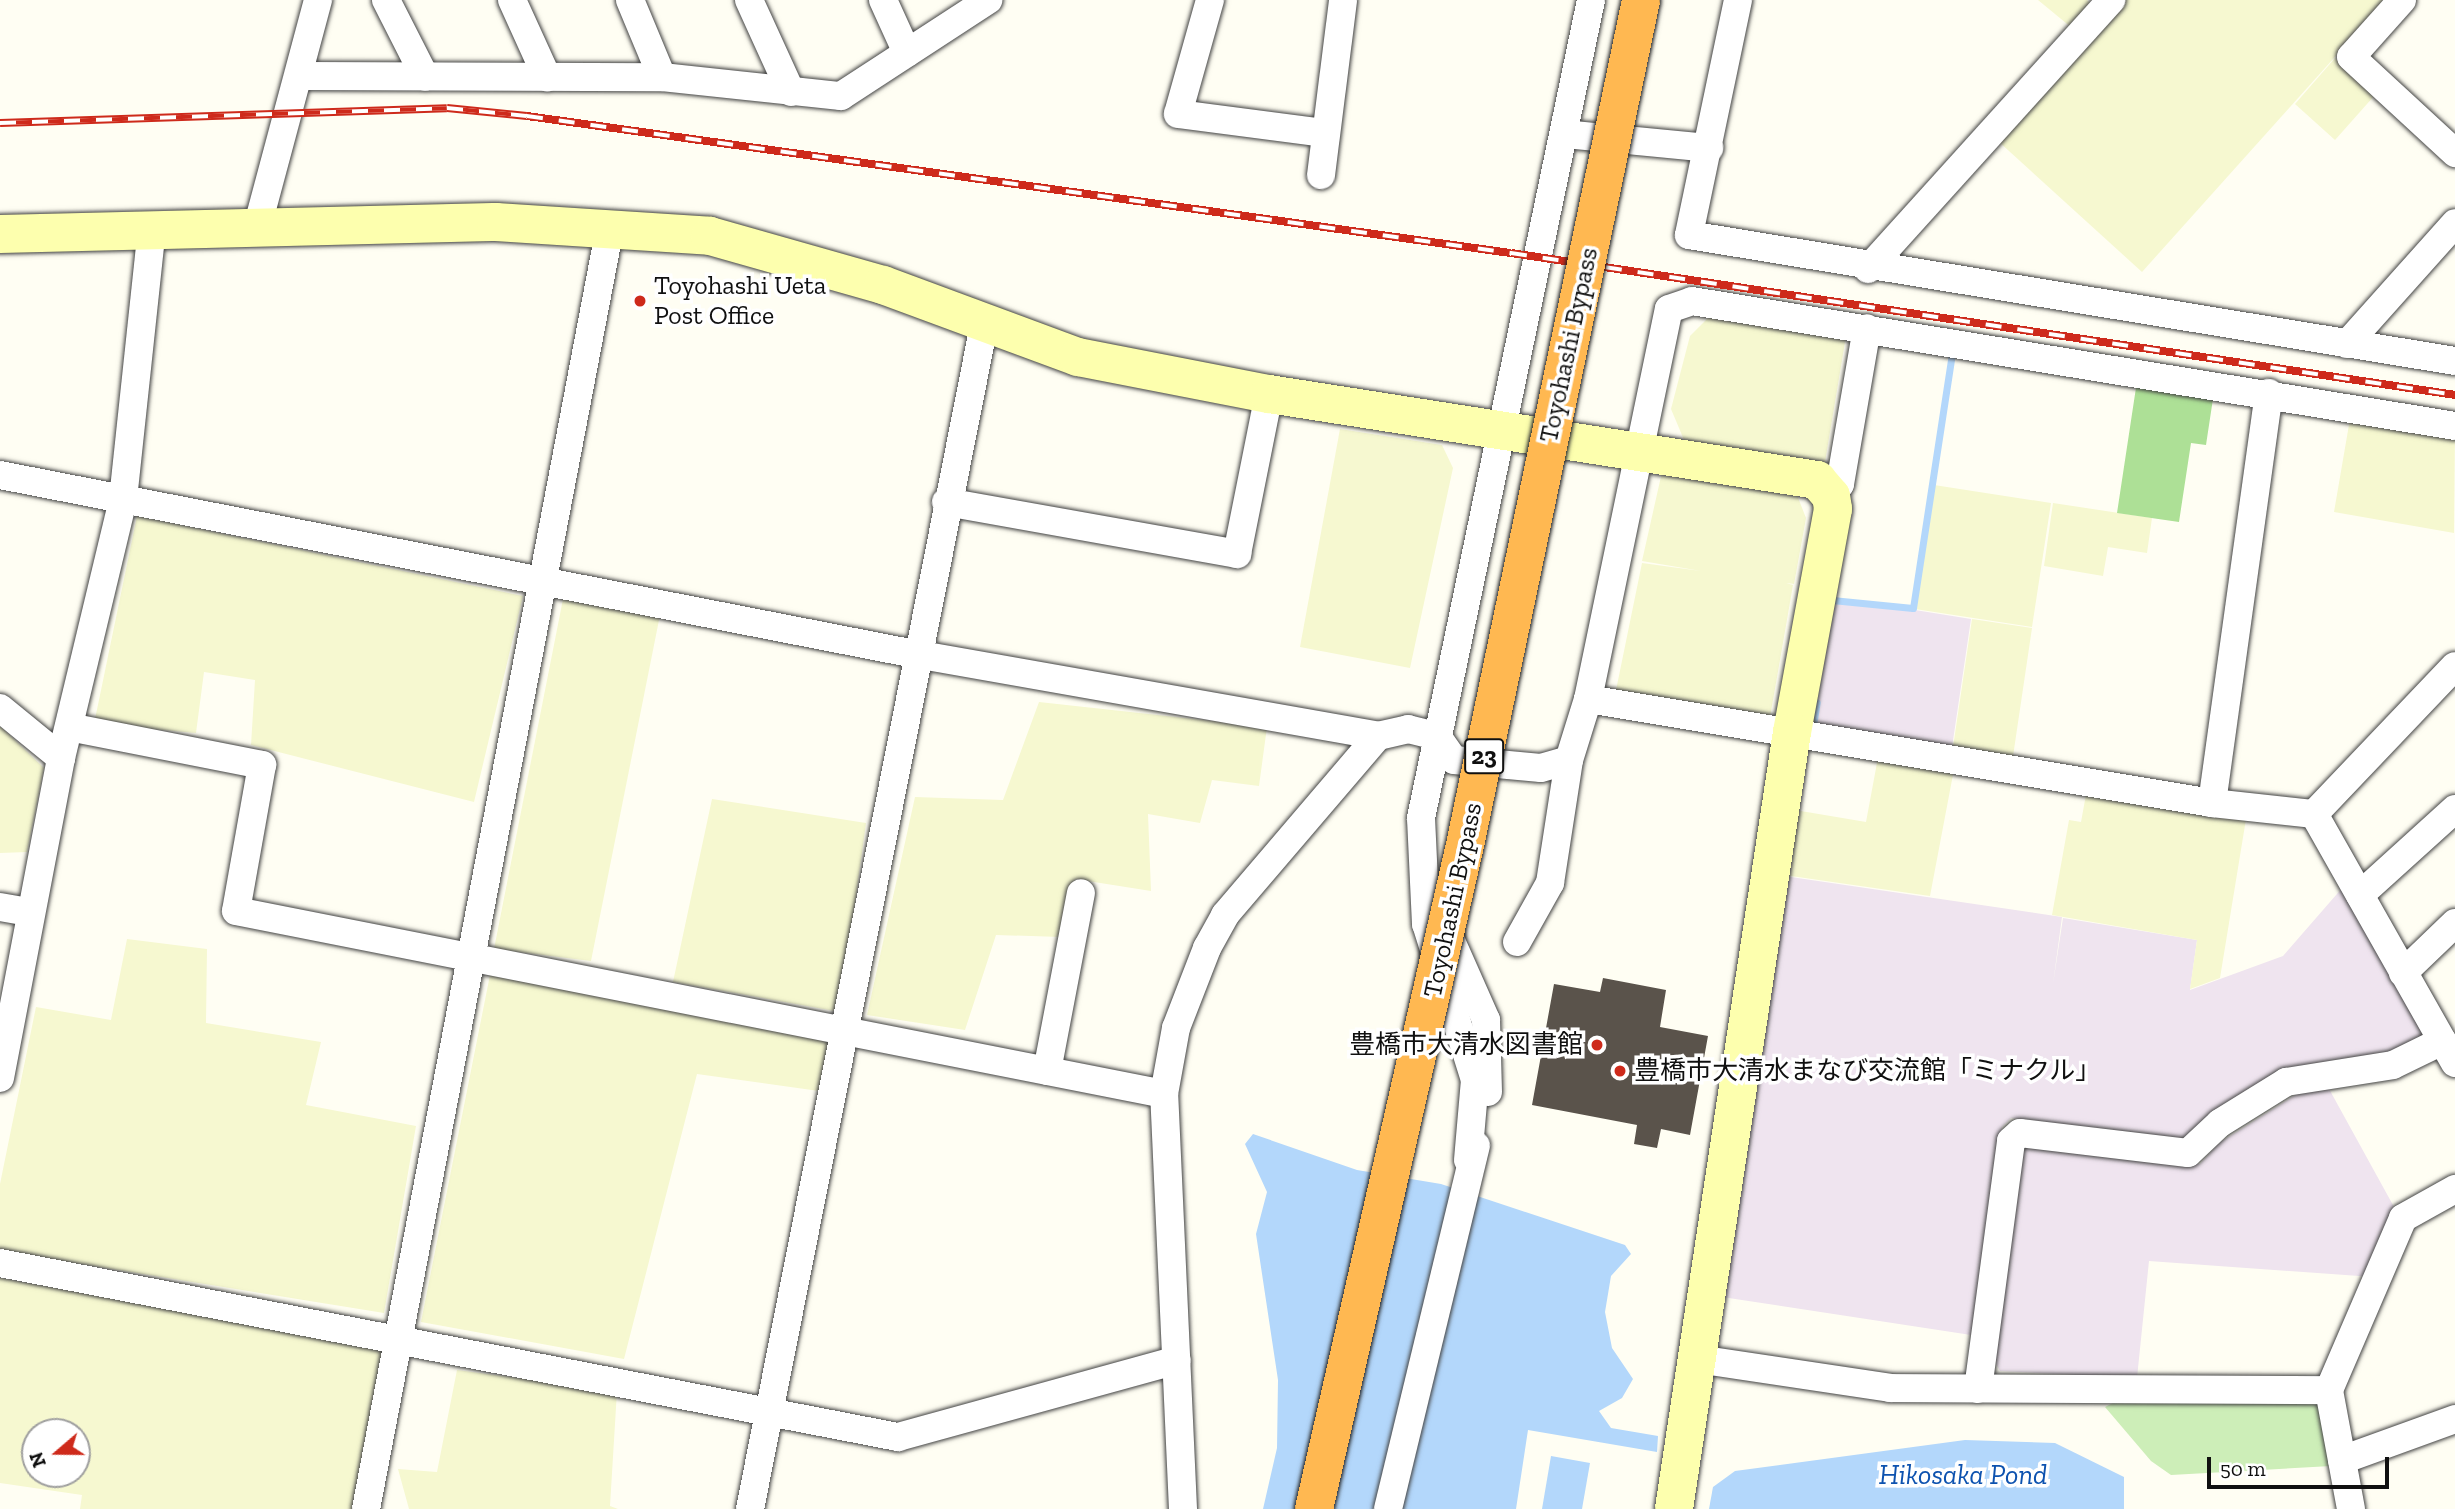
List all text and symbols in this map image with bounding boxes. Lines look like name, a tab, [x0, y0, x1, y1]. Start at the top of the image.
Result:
street label: Toyohashi Bypass	[1533, 245, 1605, 445]
place label: Toyohashi Ueta Post Office	[654, 270, 826, 332]
marker: Toyohashi Ueta Post Office	[632, 293, 648, 309]
road number: 23	[1463, 736, 1505, 776]
street label: Toyohashi Bypass	[1417, 800, 1489, 1000]
place label: 豊橋市大清水図書館	[1349, 1029, 1583, 1061]
marker: 豊橋市大清水図書館	[1589, 1037, 1605, 1053]
place label: 豊橋市大清水まなび交流館「ミナクル」	[1634, 1055, 2102, 1087]
marker: 豊橋市大清水まなび交流館「ミナクル」	[1612, 1063, 1628, 1079]
north arrow	[21, 1418, 91, 1488]
scale bar	[2210, 1442, 2392, 1486]
text: N	[24, 1449, 51, 1470]
text: 50 m	[2220, 1456, 2266, 1481]
water label: Hikosaka Pond	[1879, 1458, 2047, 1492]

